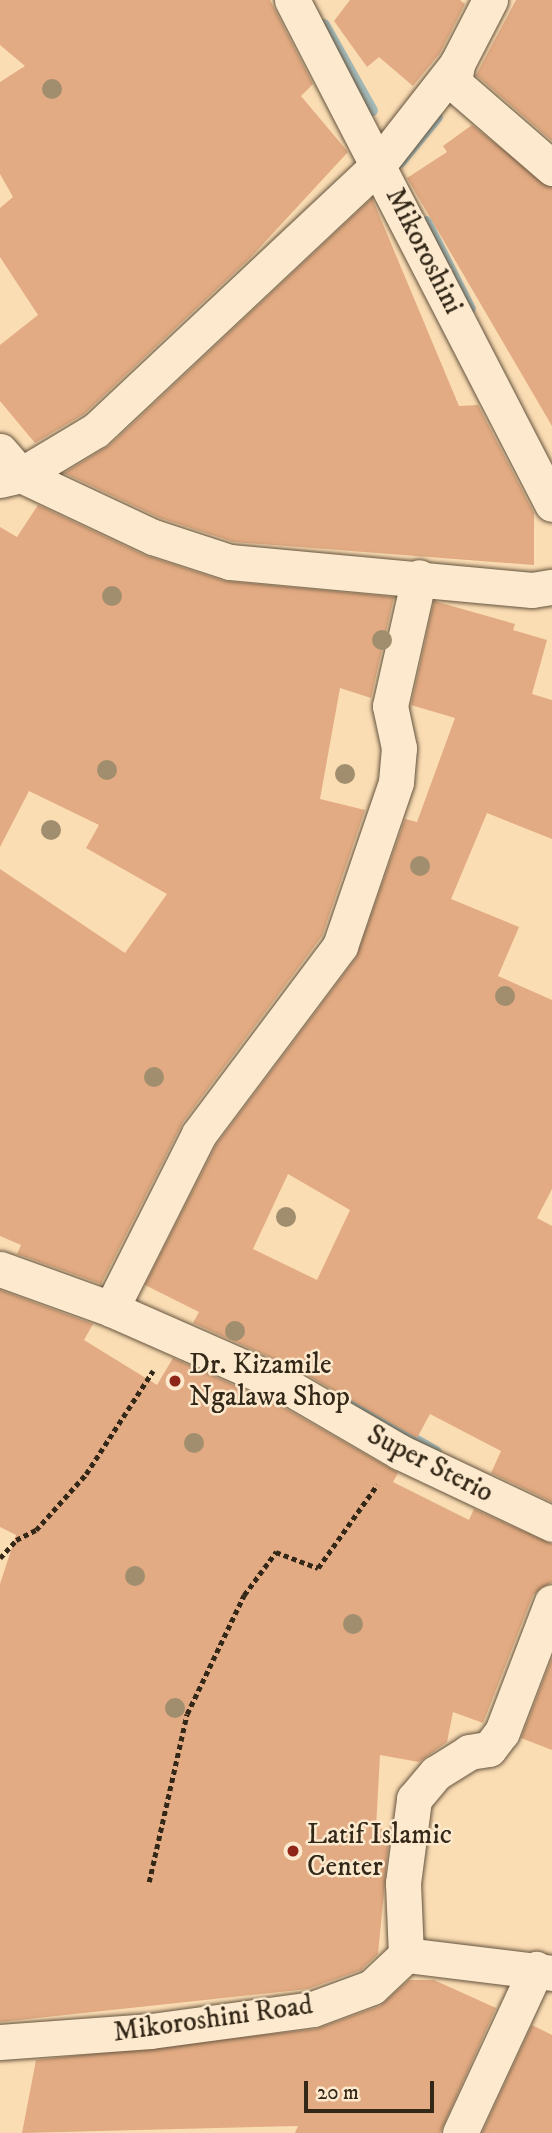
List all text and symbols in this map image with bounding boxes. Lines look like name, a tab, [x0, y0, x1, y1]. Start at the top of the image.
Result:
street label: Mikoroshini	[378, 182, 470, 320]
place label: Dr. Kizamile Ngalawa Shop	[189, 1348, 350, 1414]
marker: Dr. Kizamile Ngalawa Shop	[167, 1373, 183, 1389]
street label: Super Sterio	[361, 1418, 499, 1510]
place label: Latif Islamic Center	[307, 1818, 452, 1884]
marker: Latif Islamic Center	[285, 1843, 301, 1859]
street label: Mikoroshini Road	[111, 1988, 315, 2050]
scale bar	[307, 2066, 436, 2110]
text: 20 m	[317, 2080, 359, 2106]

